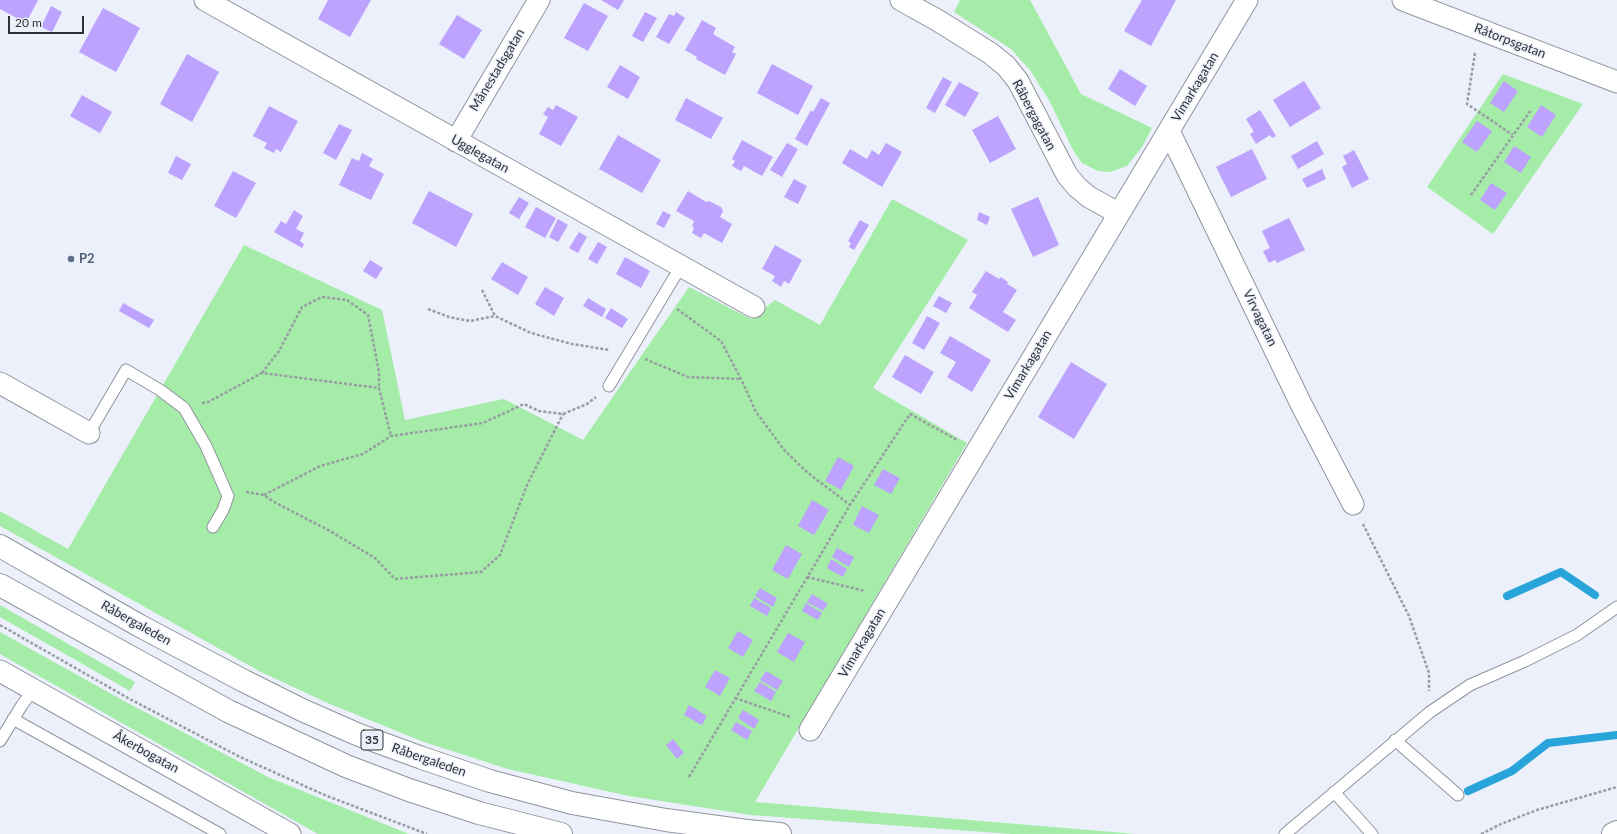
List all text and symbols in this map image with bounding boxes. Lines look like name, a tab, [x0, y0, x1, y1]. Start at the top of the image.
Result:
scale bar	[10, 8, 86, 34]
text: 20 m	[15, 15, 42, 30]
street label: Råtorpsgatan	[1472, 20, 1548, 62]
street label: Månestadsgatan	[466, 26, 528, 114]
street label: Vimarkagatan	[1168, 49, 1222, 125]
street label: Råbergagatan	[1009, 77, 1059, 153]
street label: Ugglegatan	[448, 132, 512, 176]
place label: P2	[79, 251, 95, 267]
marker: P2	[66, 254, 76, 264]
street label: Virvagatan	[1240, 287, 1280, 349]
street label: Vimarkagatan	[1001, 327, 1055, 403]
street label: Råbergaleden	[98, 597, 174, 649]
street label: Vimarkagatan	[835, 605, 889, 681]
street label: Åkerbogatan	[110, 728, 182, 776]
road number: 35	[361, 730, 383, 750]
street label: Råbergaleden	[390, 740, 468, 780]

